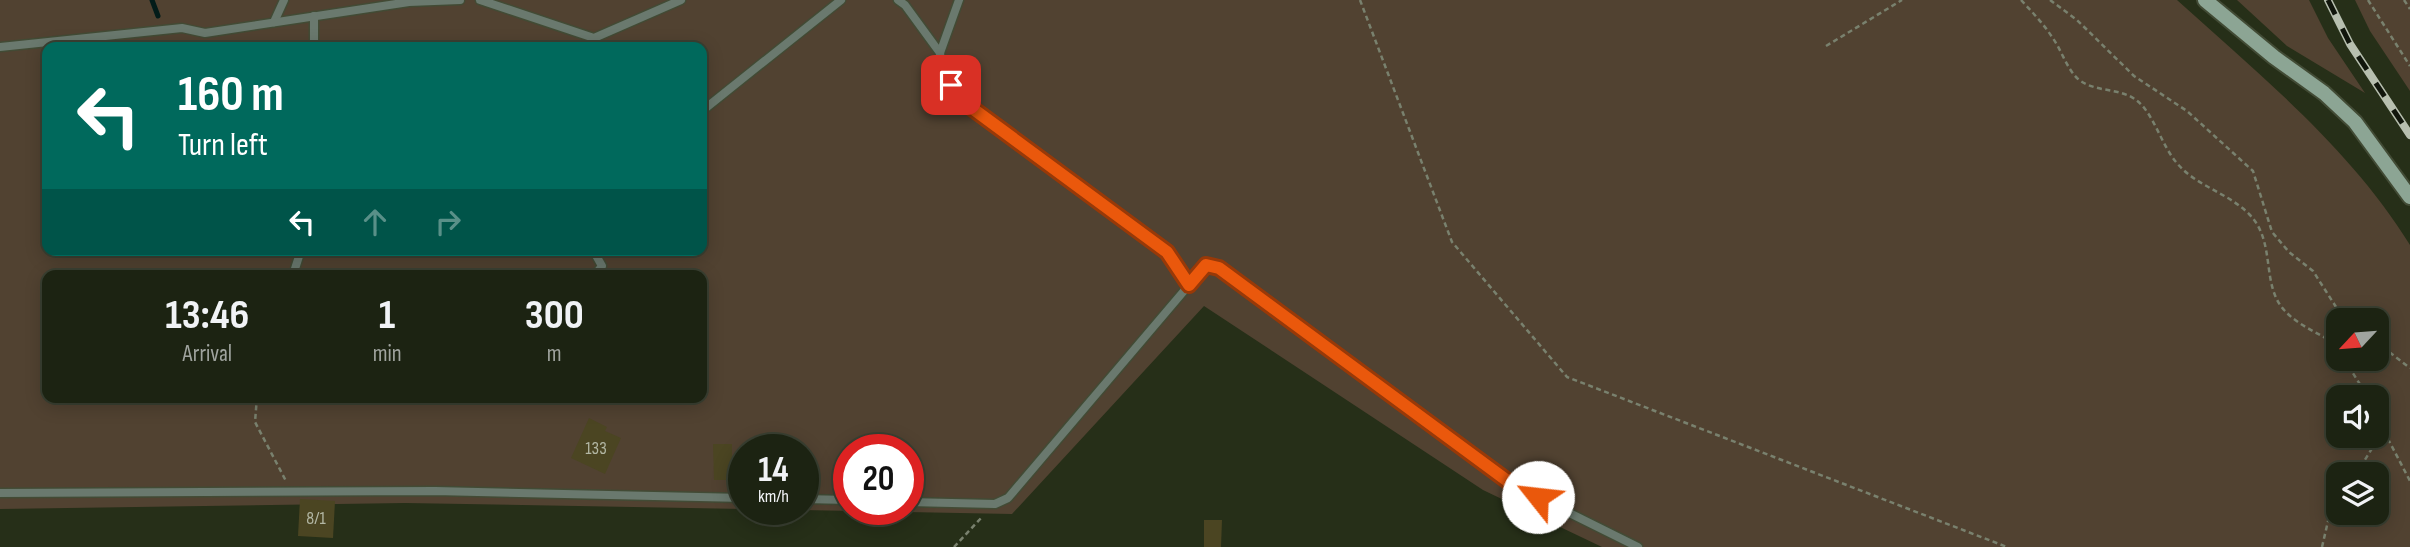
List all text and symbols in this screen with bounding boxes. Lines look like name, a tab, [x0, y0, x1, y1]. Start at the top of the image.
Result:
pin	[921, 55, 981, 115]
text: 160 m	[178, 66, 284, 125]
icon: arrive	[932, 66, 970, 104]
icon: left	[63, 70, 154, 161]
text: Turn left	[178, 126, 268, 165]
icon: left	[283, 203, 321, 241]
icon: ahead	[356, 203, 394, 241]
icon: right	[429, 203, 467, 241]
text: 13:46	[165, 290, 249, 341]
text: 1	[379, 290, 395, 341]
text: 300	[525, 290, 584, 341]
north arrow	[2326, 308, 2389, 371]
map controls	[2326, 308, 2389, 525]
text: Arrival	[183, 340, 232, 368]
text: min	[373, 340, 402, 368]
text: m	[547, 340, 562, 368]
button: sound	[2326, 385, 2389, 448]
speed limit sign: 20	[833, 434, 924, 525]
house number: 133	[585, 438, 607, 459]
text: 14	[758, 449, 789, 492]
position arrow	[1501, 460, 1575, 534]
button: layers	[2326, 462, 2389, 525]
text: km/h	[758, 486, 789, 507]
house number: 8/1	[306, 508, 326, 529]

